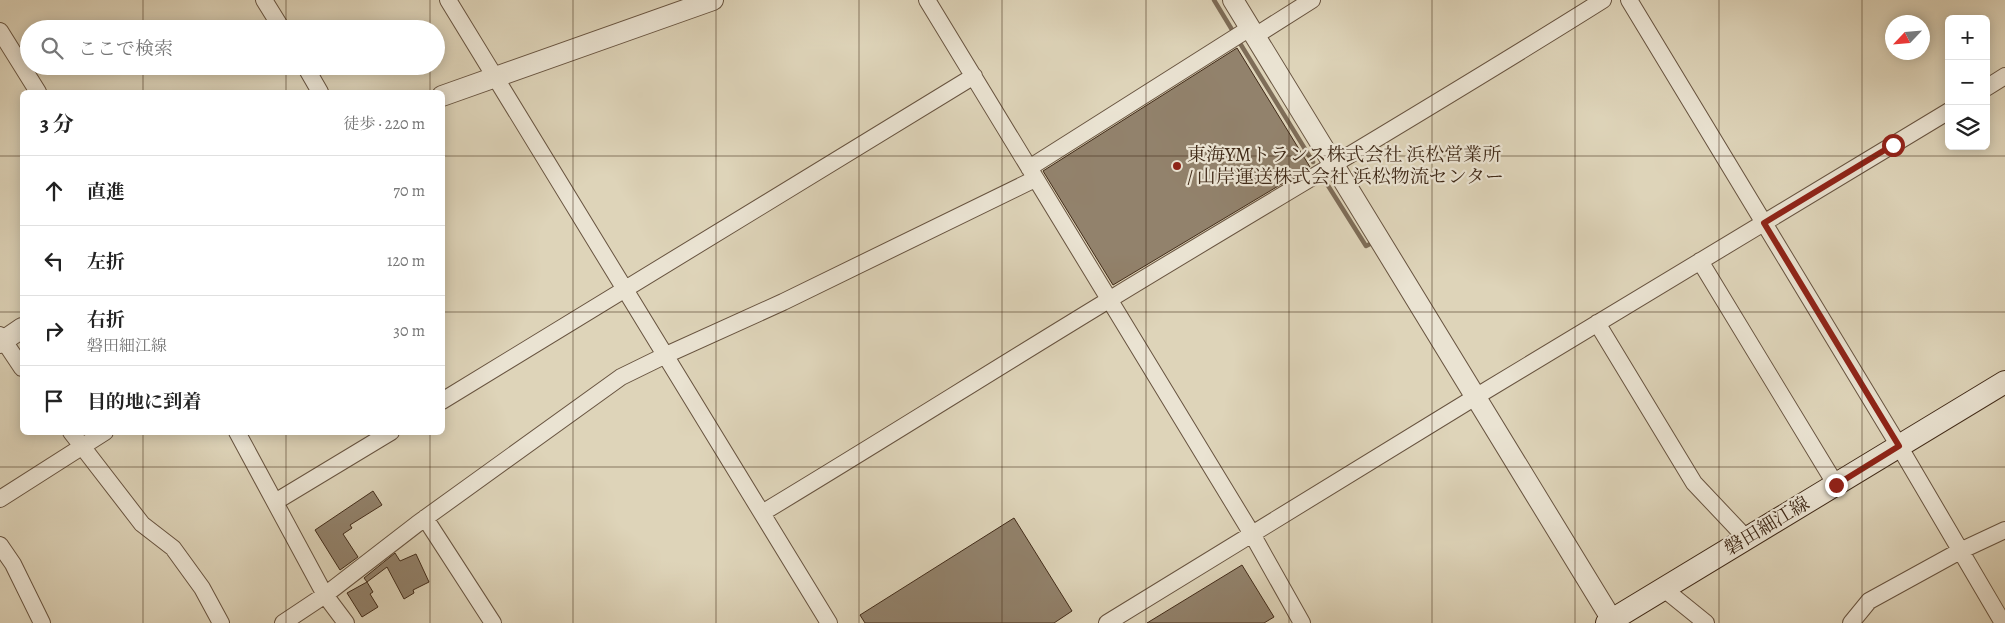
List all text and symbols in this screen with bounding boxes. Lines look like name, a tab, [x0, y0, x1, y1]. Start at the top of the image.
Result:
north arrow	[1885, 15, 1930, 60]
map controls	[1945, 15, 1990, 150]
button: +	[1945, 15, 1990, 60]
search box	[20, 20, 445, 75]
icon: search	[38, 34, 66, 62]
text: ここで検索	[78, 36, 173, 62]
button: −	[1945, 60, 1990, 105]
button: layers	[1945, 105, 1990, 150]
text: 3 分	[40, 110, 74, 138]
text: 徒歩 · 220 m	[343, 113, 425, 135]
route start	[1882, 134, 1905, 157]
place label: 東海YMトランス株式会社 浜松営業所 / 山岸運送株式会社 浜松物流センター	[1187, 142, 1504, 190]
marker: 東海YMトランス株式会社 浜松営業所 / 山岸運送株式会社 浜松物流センター	[1171, 160, 1183, 172]
icon: ahead	[40, 177, 68, 205]
text: 直進	[87, 179, 125, 205]
text: 70 m	[393, 180, 425, 202]
icon: left	[40, 247, 68, 275]
text: 左折	[87, 249, 125, 275]
text: 120 m	[387, 250, 425, 272]
text: 右折	[87, 307, 125, 333]
icon: right	[40, 317, 68, 345]
text: 30 m	[393, 320, 425, 342]
text: 磐田細江線	[87, 335, 167, 357]
icon: arrive	[40, 387, 68, 415]
text: 目的地に到着	[87, 389, 201, 415]
route end	[1825, 474, 1848, 497]
street label: 磐田細江線	[1720, 490, 1814, 562]

